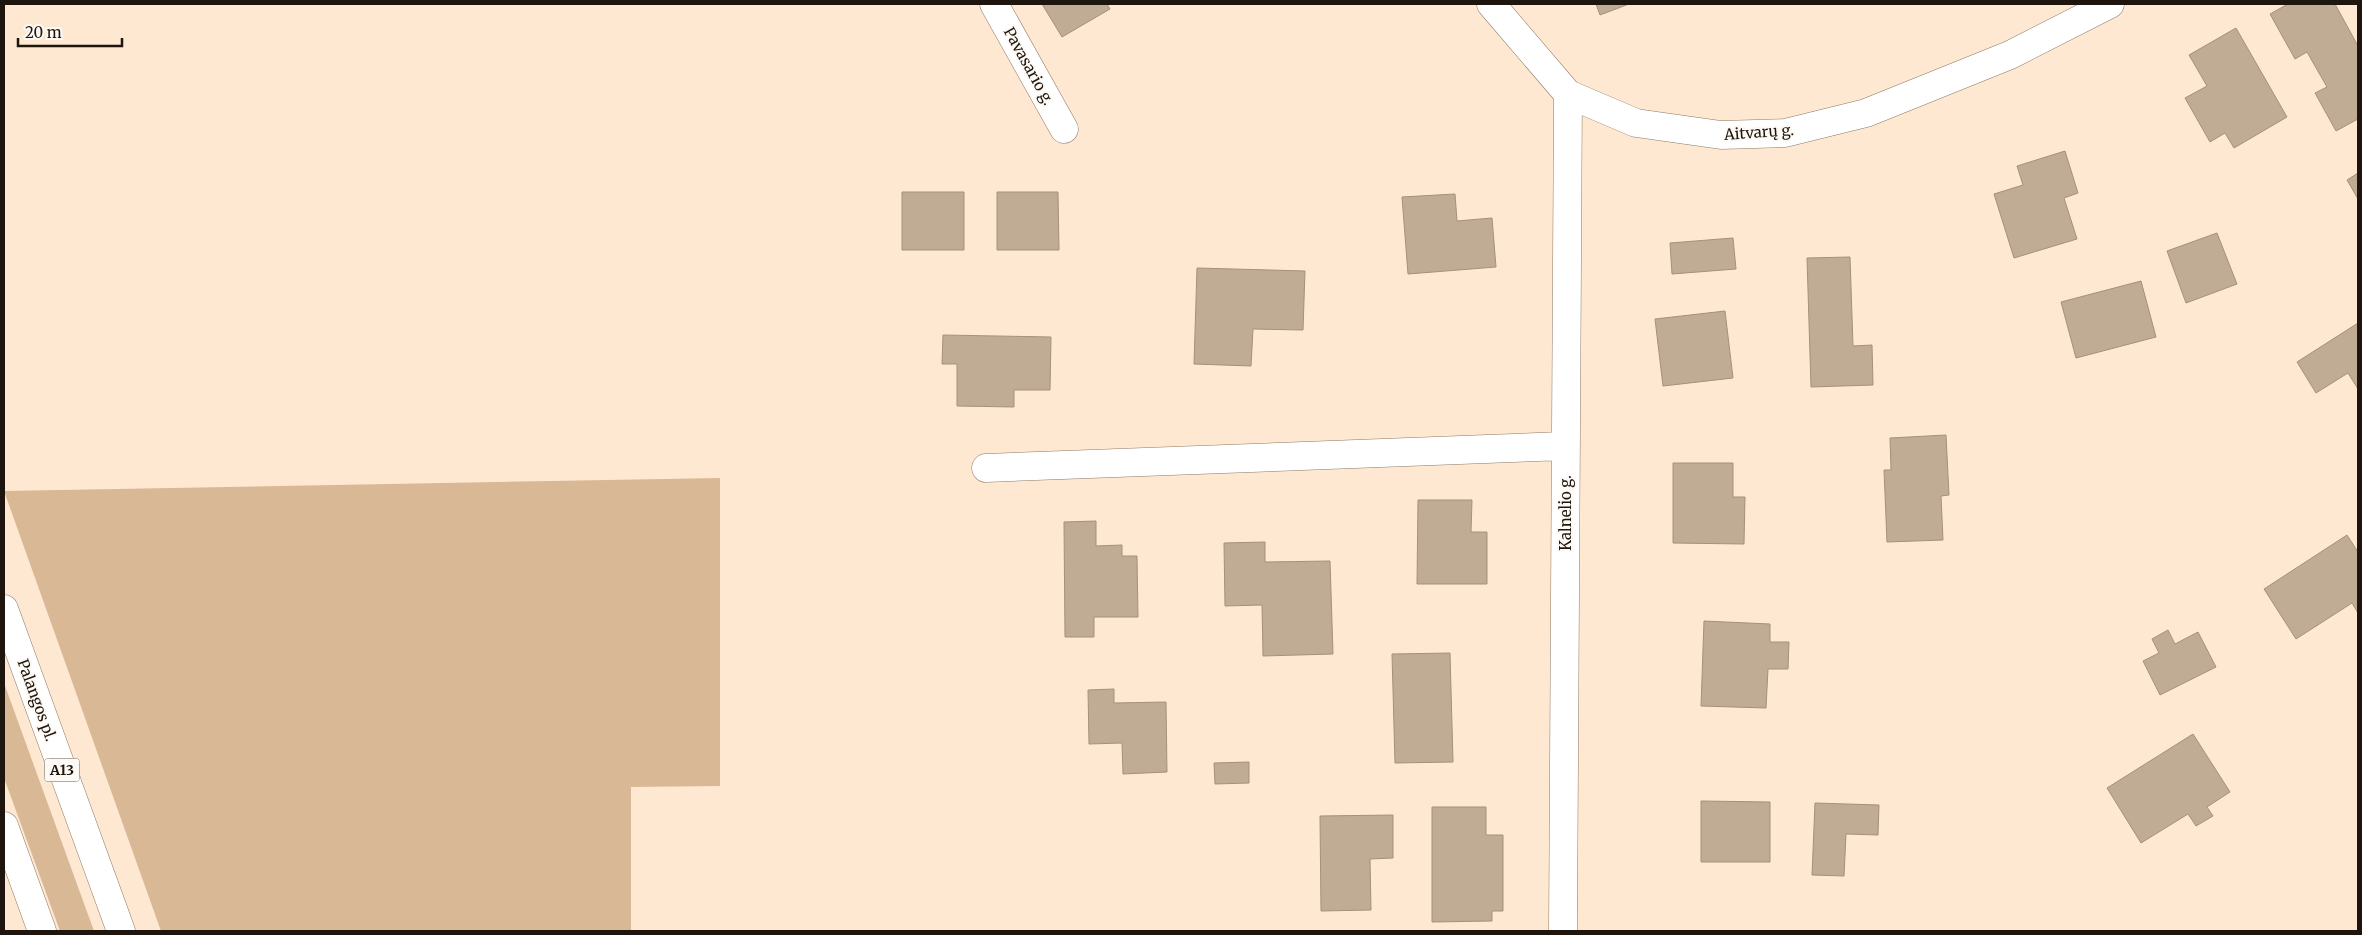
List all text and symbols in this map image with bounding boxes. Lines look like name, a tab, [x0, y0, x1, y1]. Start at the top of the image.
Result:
scale bar	[18, 15, 121, 47]
text: 20 m	[25, 23, 62, 42]
street label: Pavasario g.	[1000, 24, 1058, 108]
street label: Aitvarų g.	[1722, 120, 1795, 144]
street label: Kalnelio g.	[1556, 475, 1575, 551]
street label: Palangos pl.	[13, 656, 61, 744]
road number: A13	[44, 758, 80, 782]

